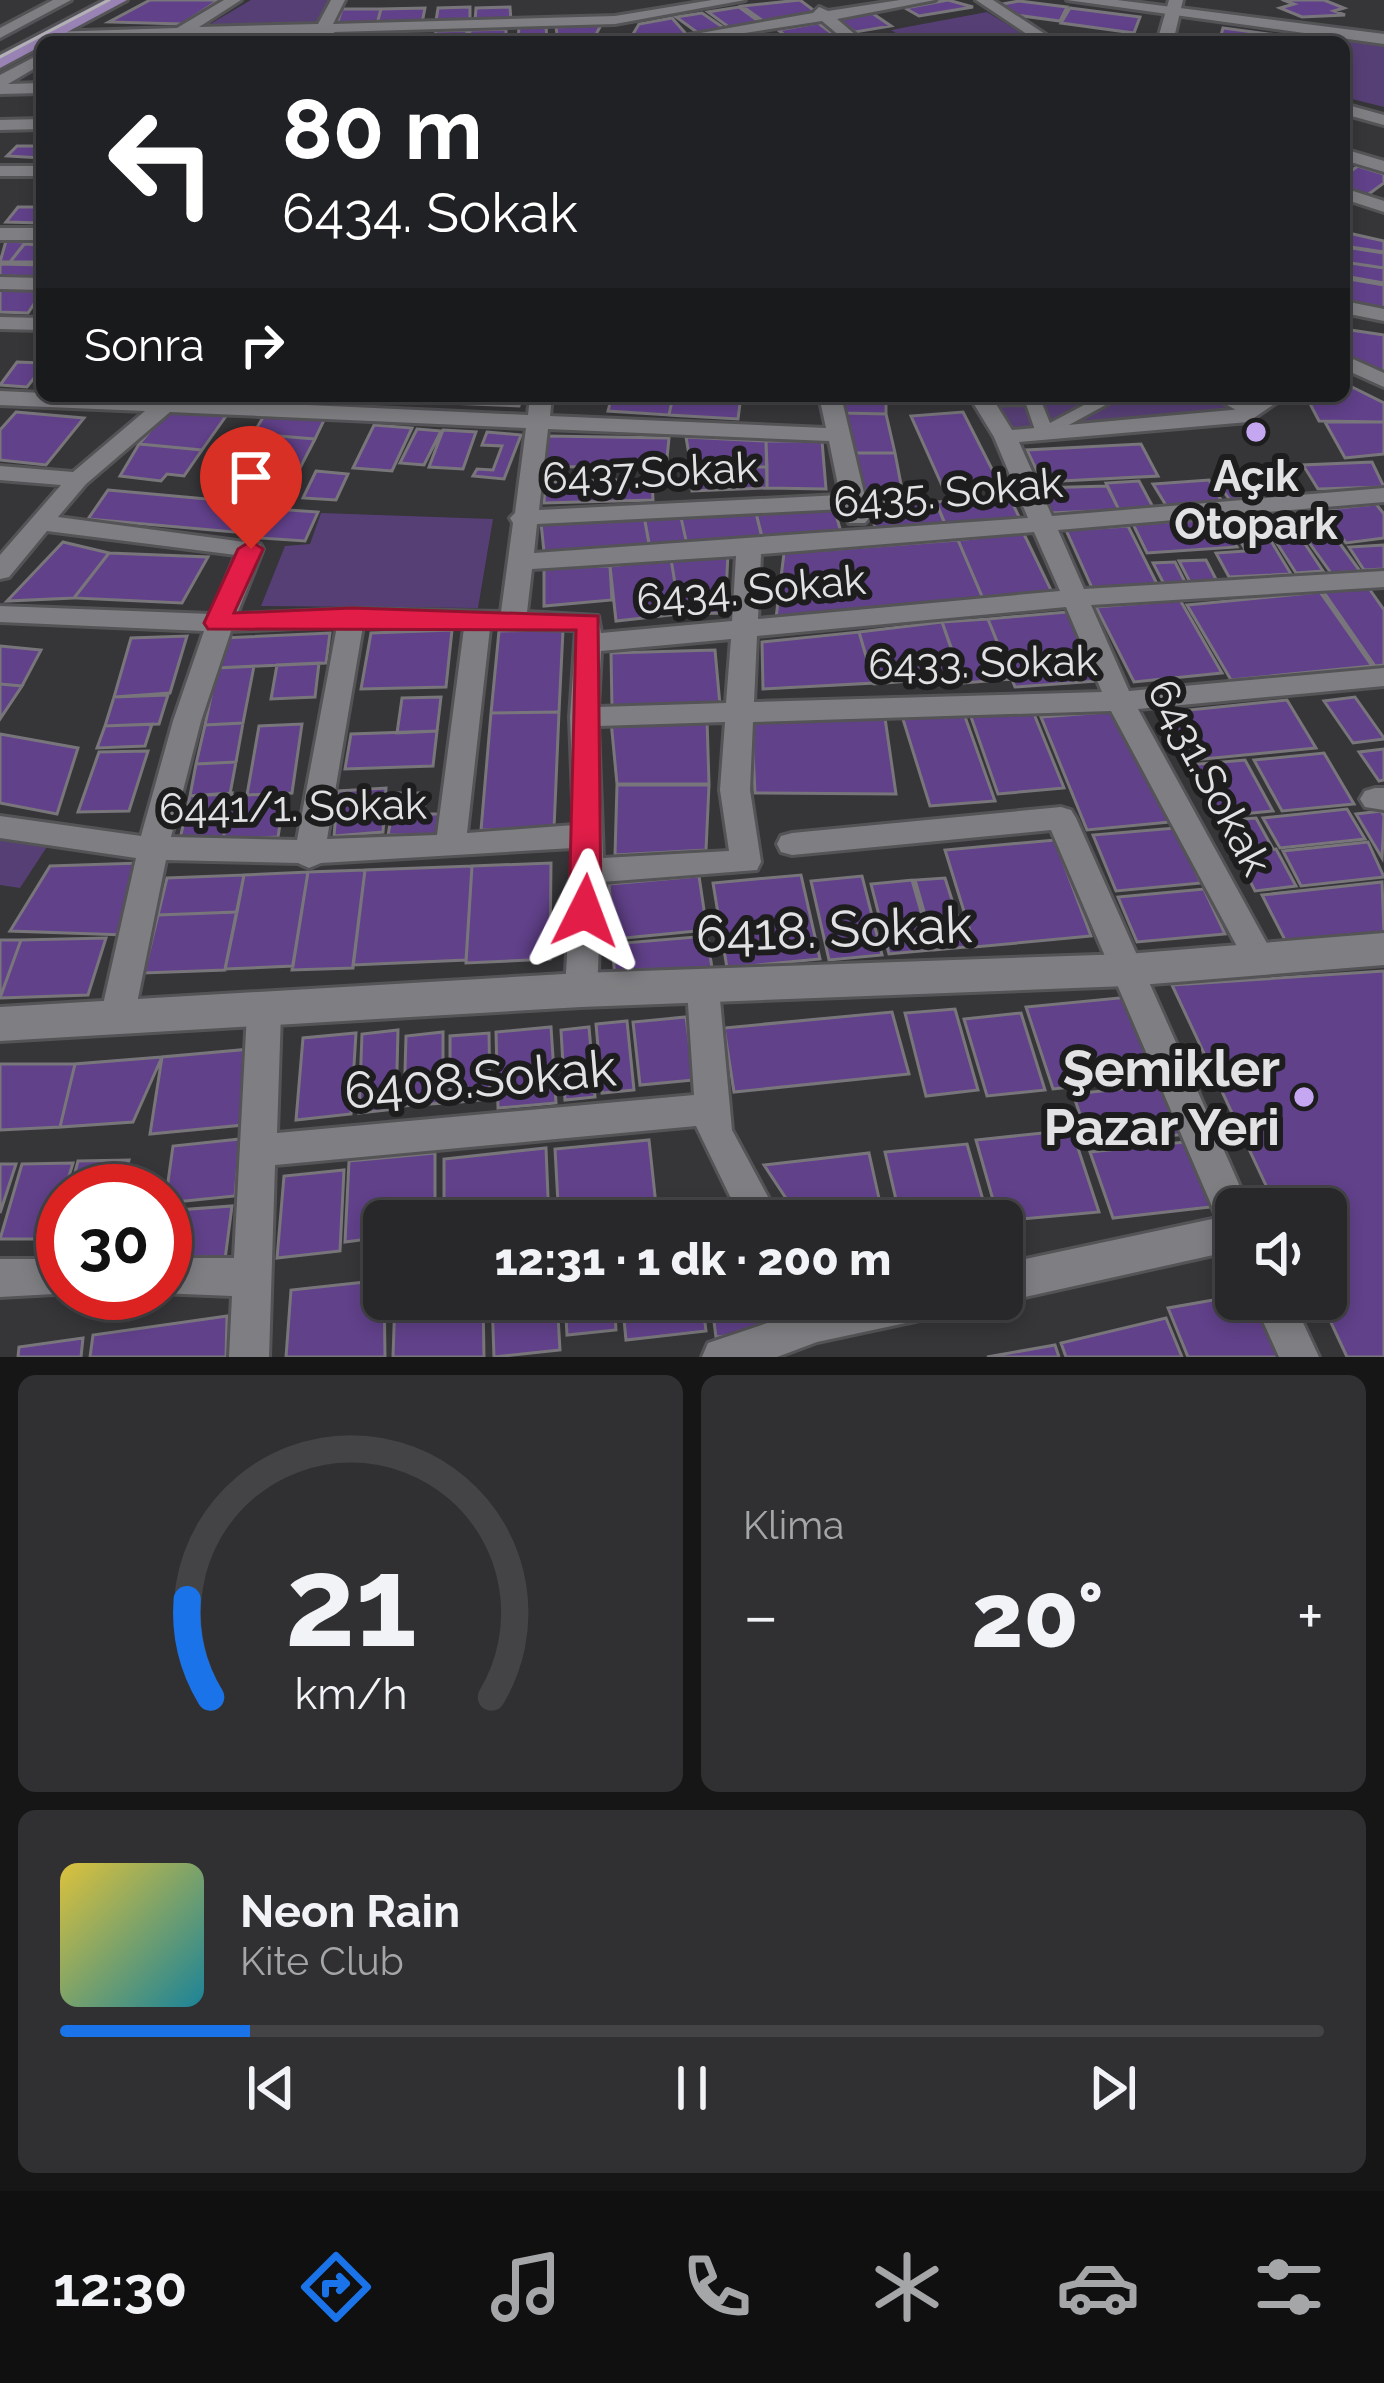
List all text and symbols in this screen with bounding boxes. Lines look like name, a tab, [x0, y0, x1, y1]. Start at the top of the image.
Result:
text: 80 m	[282, 80, 483, 179]
icon: left	[84, 84, 240, 240]
text: 6434. Sokak	[282, 181, 578, 245]
icon: right	[229, 312, 295, 378]
text: Sonra	[84, 319, 205, 372]
marker: Açık Otopark	[1243, 419, 1269, 445]
pin	[200, 426, 302, 549]
street label: 6437.Sokak	[541, 442, 759, 503]
icon: arrive	[218, 444, 284, 510]
place label: Açık Otopark	[1174, 452, 1338, 549]
street label: 6435. Sokak	[831, 458, 1065, 527]
street label: 6434. Sokak	[634, 555, 868, 624]
street label: 6433. Sokak	[868, 636, 1098, 689]
street label: 6431.Sokak	[1138, 671, 1282, 883]
street label: 6441/1. Sokak	[159, 780, 427, 833]
position arrow	[522, 848, 648, 974]
street label: 6418. Sokak	[695, 894, 973, 964]
street label: 6408.Sokak	[342, 1037, 618, 1121]
place label: Şemikler Pazar Yeri	[1044, 1038, 1280, 1157]
marker: Şemikler Pazar Yeri	[1291, 1084, 1317, 1110]
speed limit sign: 30	[36, 1164, 192, 1320]
map controls	[1215, 1188, 1347, 1320]
button: sound	[1215, 1188, 1347, 1320]
text: 12:31 · 1 dk · 200 m	[495, 1233, 891, 1286]
text: Klima	[743, 1502, 844, 1548]
text: 21	[284, 1529, 417, 1675]
text: 20°	[971, 1562, 1104, 1668]
text: −	[743, 1577, 779, 1654]
text: +	[1297, 1577, 1324, 1654]
text: km/h	[294, 1668, 407, 1718]
text: Neon Rain	[240, 1885, 460, 1938]
text: Kite Club	[240, 1938, 404, 1984]
icon: previous	[238, 2055, 304, 2121]
icon: pause	[659, 2055, 725, 2121]
icon: next	[1080, 2055, 1146, 2121]
icon: directions	[294, 2245, 378, 2329]
icon: music	[484, 2245, 568, 2329]
icon: phone	[675, 2245, 759, 2329]
icon: climate	[865, 2245, 949, 2329]
icon: car	[1056, 2245, 1140, 2329]
icon: filters	[1247, 2245, 1331, 2329]
text: 12:30	[53, 2255, 187, 2319]

